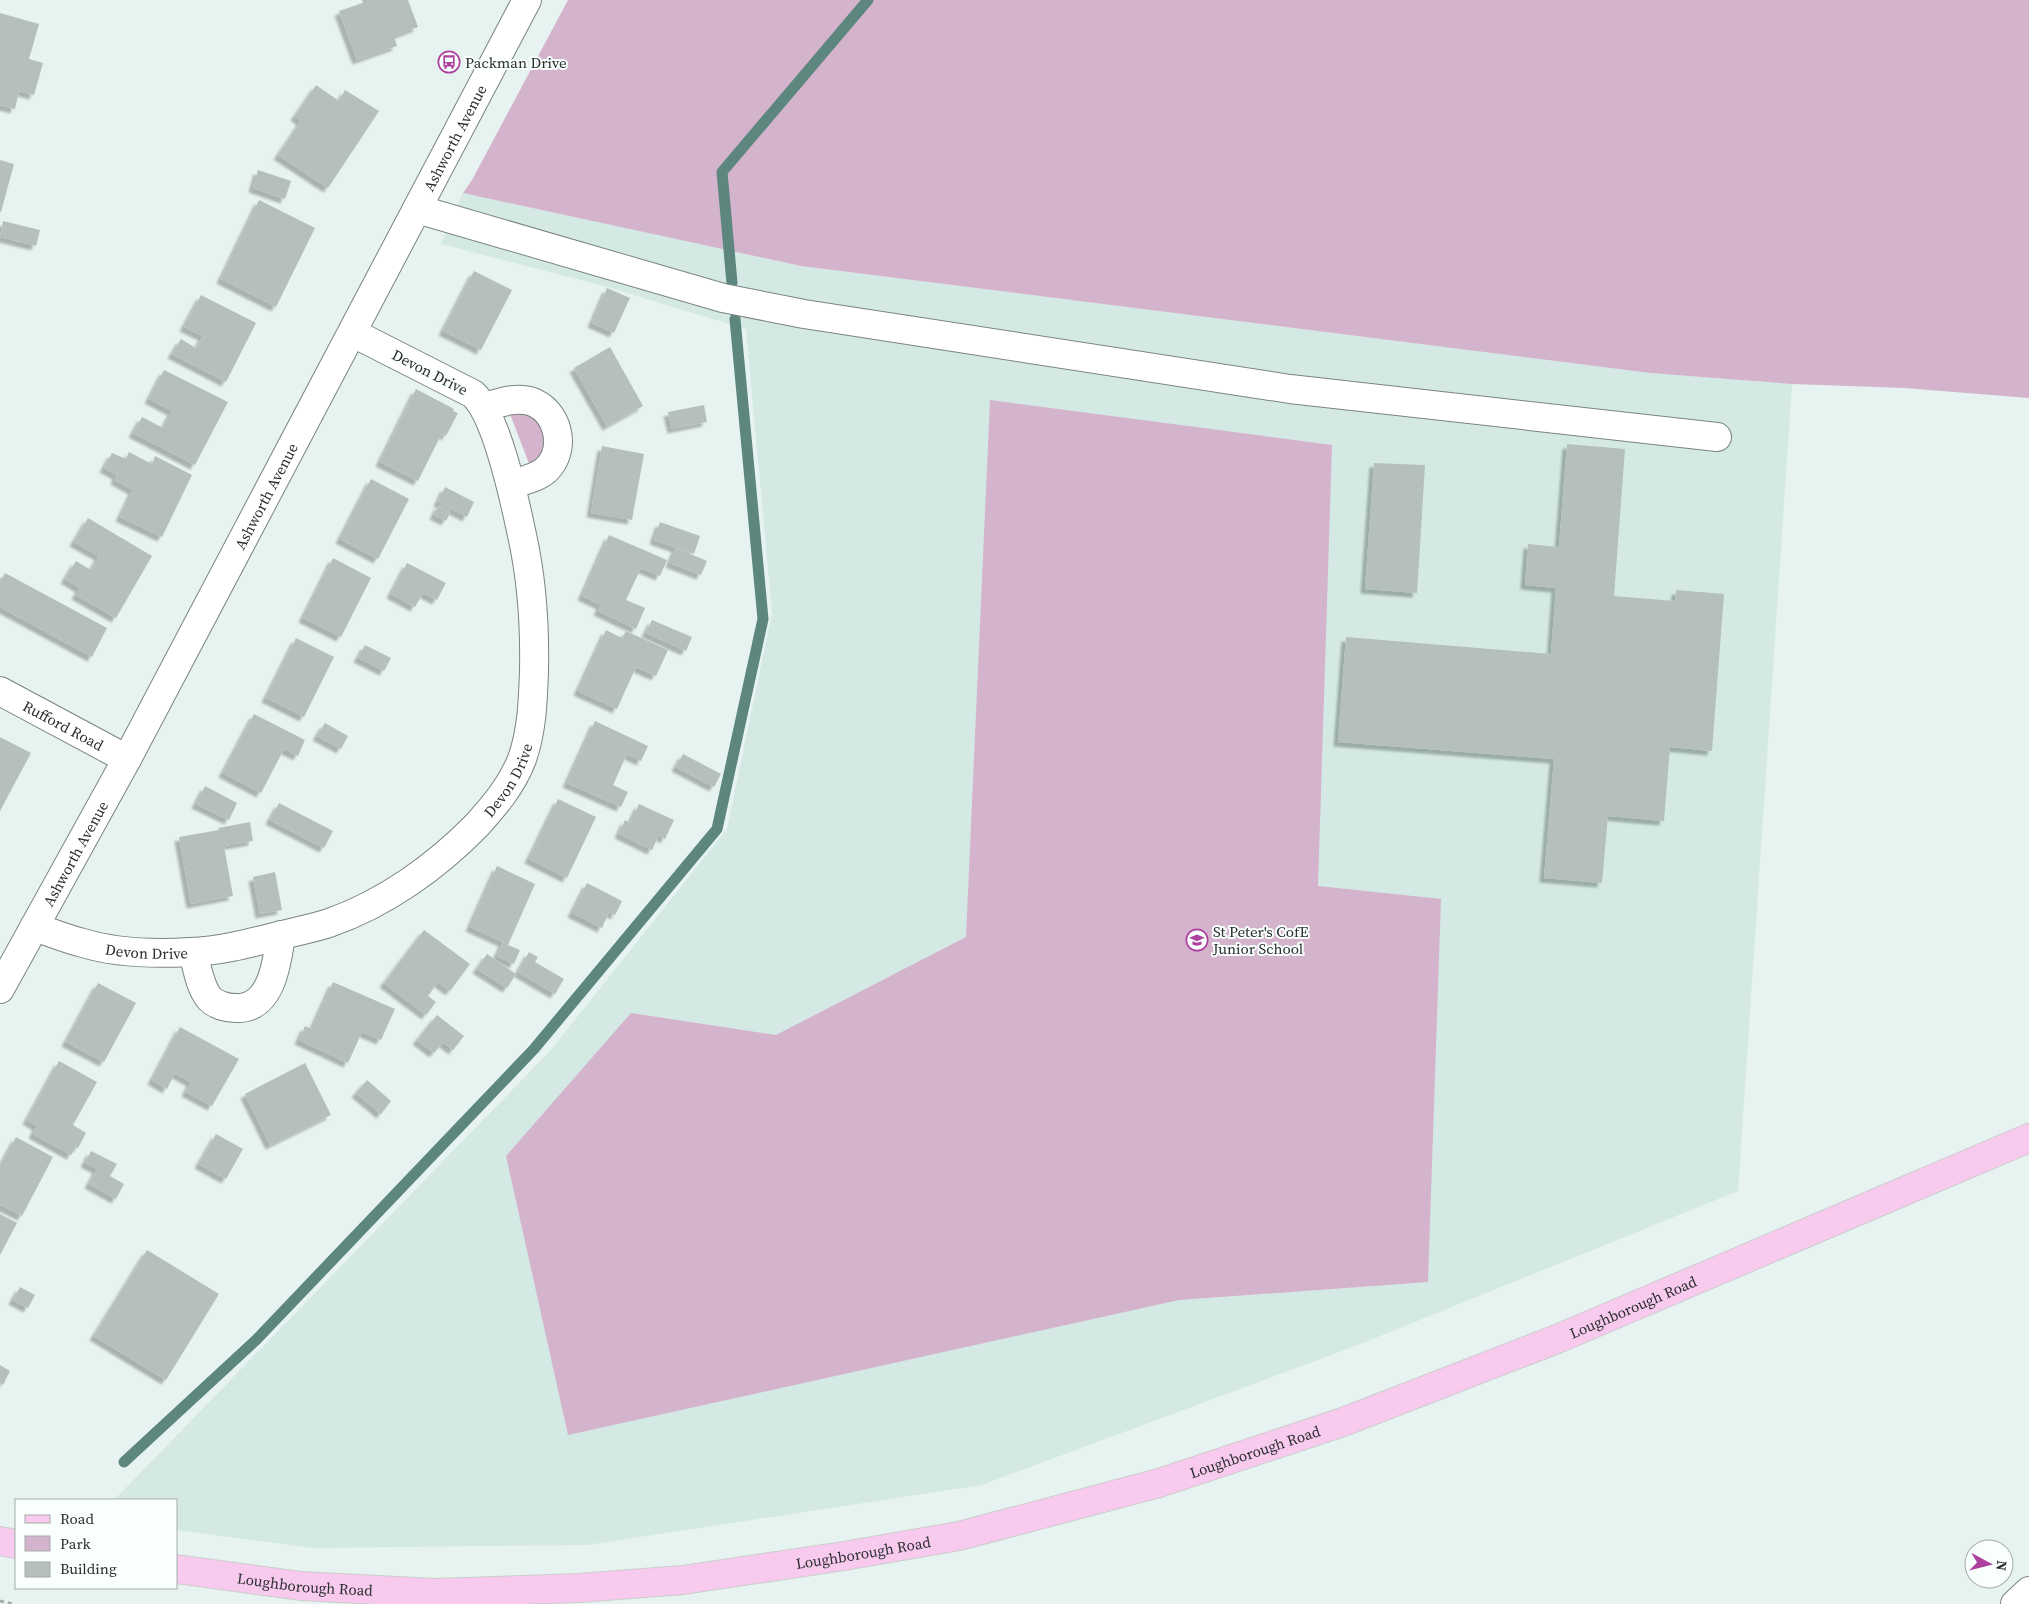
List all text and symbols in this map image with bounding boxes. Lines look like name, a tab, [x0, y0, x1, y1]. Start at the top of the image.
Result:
bus stop icon: Packman Drive	[437, 50, 461, 74]
place label: Packman Drive	[465, 52, 567, 73]
street label: Ashworth Avenue	[418, 80, 491, 195]
street label: Devon Drive	[389, 344, 472, 400]
street label: Ashworth Avenue	[229, 439, 302, 553]
street label: Rufford Road	[20, 695, 108, 755]
street label: Devon Drive	[478, 740, 537, 821]
street label: Ashworth Avenue	[37, 796, 113, 910]
place label: St Peter's CofE Junior School	[1212, 921, 1309, 959]
school or university icon: St Peter's CofE Junior School	[1185, 928, 1209, 952]
street label: Devon Drive	[104, 938, 189, 963]
street label: Loughborough Road	[1566, 1270, 1700, 1343]
street label: Loughborough Road	[1187, 1420, 1323, 1483]
legend	[15, 1499, 178, 1589]
text: Road	[60, 1508, 94, 1529]
street label: Loughborough Road	[794, 1531, 933, 1574]
text: Park	[60, 1533, 92, 1554]
north arrow	[1964, 1539, 2014, 1589]
text: Building	[60, 1558, 117, 1579]
text: N	[1991, 1559, 2012, 1572]
street label: Loughborough Road	[236, 1567, 374, 1600]

